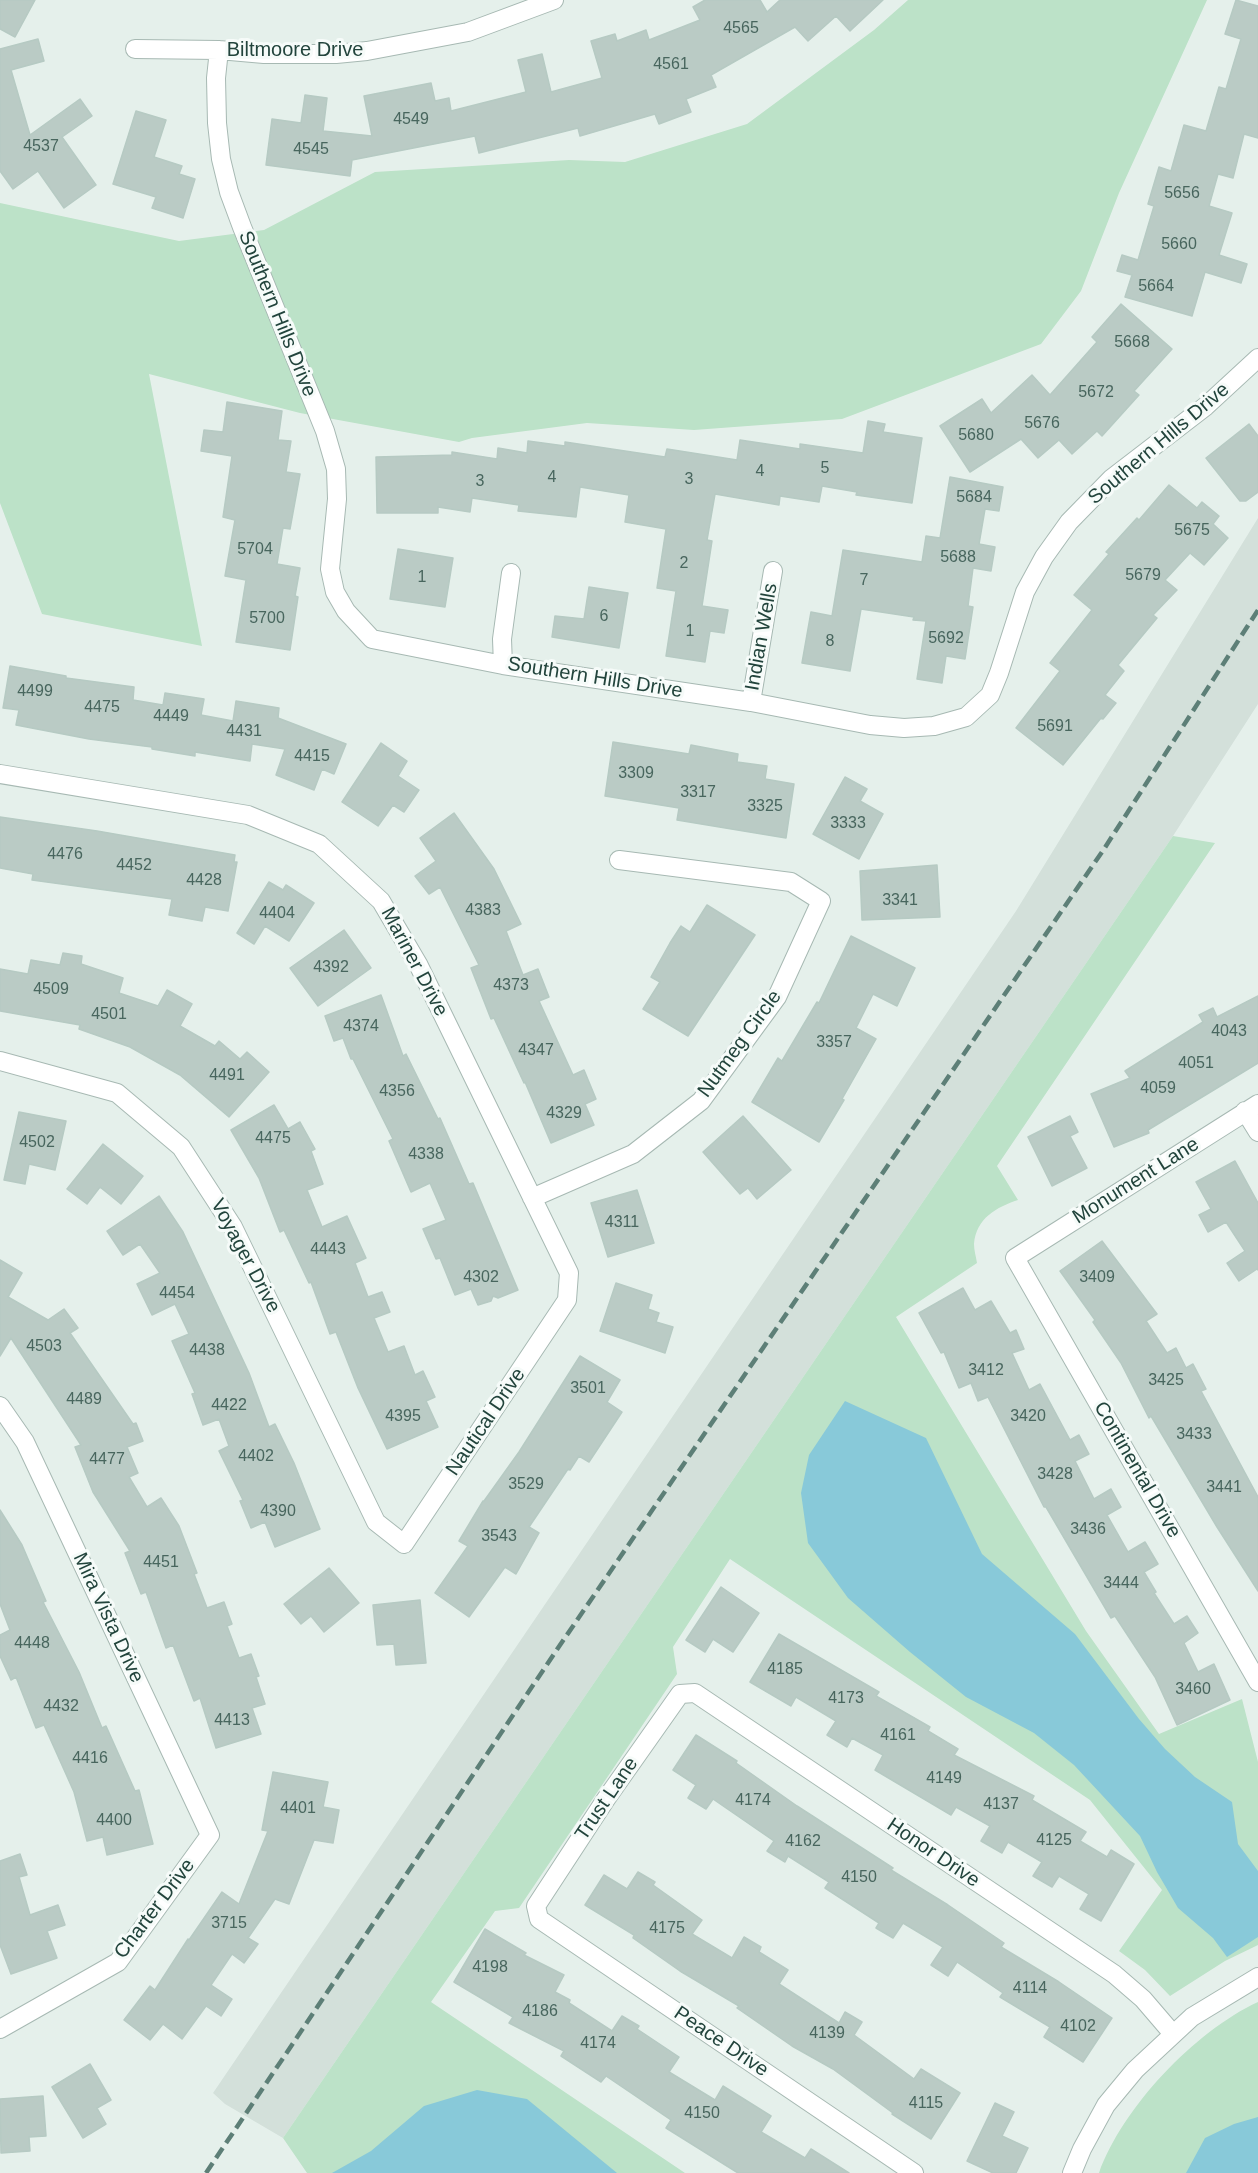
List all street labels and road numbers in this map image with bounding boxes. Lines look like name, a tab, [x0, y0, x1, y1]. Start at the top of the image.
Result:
street label: Biltmoore Drive	[227, 38, 363, 62]
street label: Southern Hills Drive	[233, 228, 321, 400]
street label: Southern Hills Drive	[1084, 378, 1234, 510]
street label: Indian Wells	[741, 581, 783, 693]
street label: Southern Hills Drive	[506, 652, 684, 704]
street label: Mariner Drive	[375, 903, 453, 1021]
street label: Nutmeg Circle	[693, 986, 787, 1102]
street label: Monument Lane	[1068, 1133, 1204, 1229]
street label: Voyager Drive	[205, 1195, 285, 1317]
street label: Nautical Drive	[441, 1364, 531, 1480]
street label: Continental Drive	[1088, 1398, 1186, 1542]
street label: Mira Vista Drive	[67, 1549, 149, 1687]
street label: Trust Lane	[571, 1753, 643, 1845]
street label: Honor Drive	[882, 1813, 984, 1893]
street label: Charter Drive	[110, 1854, 200, 1964]
street label: Peace Drive	[669, 2002, 773, 2082]

